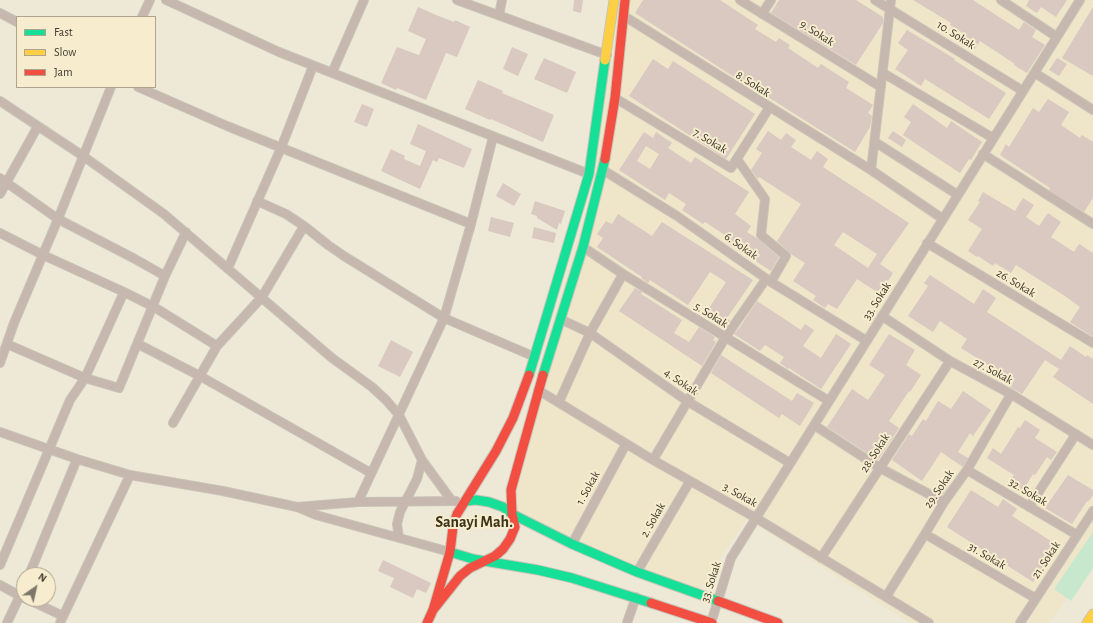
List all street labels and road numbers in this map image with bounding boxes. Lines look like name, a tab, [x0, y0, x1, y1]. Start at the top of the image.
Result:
street label: 9. Sokak	[797, 17, 837, 49]
street label: 10. Sokak	[934, 18, 978, 52]
street label: 8. Sokak	[733, 68, 773, 100]
street label: 7. Sokak	[690, 125, 730, 157]
street label: 6. Sokak	[721, 229, 761, 263]
street label: 26. Sokak	[994, 266, 1038, 300]
street label: 33. Sokak	[860, 279, 894, 323]
street label: 5. Sokak	[691, 299, 731, 331]
street label: 27. Sokak	[971, 355, 1015, 387]
street label: 4. Sokak	[661, 365, 701, 399]
street label: 28. Sokak	[857, 431, 893, 475]
street label: 29. Sokak	[921, 467, 957, 511]
street label: 1. Sokak	[573, 469, 603, 507]
street label: 32. Sokak	[1006, 475, 1050, 509]
street label: 3. Sokak	[720, 480, 760, 510]
street label: 2. Sokak	[637, 500, 669, 540]
street label: 31. Sokak	[965, 539, 1009, 573]
street label: 21. Sokak	[1029, 539, 1063, 581]
street label: 33. Sokak	[698, 560, 724, 604]

